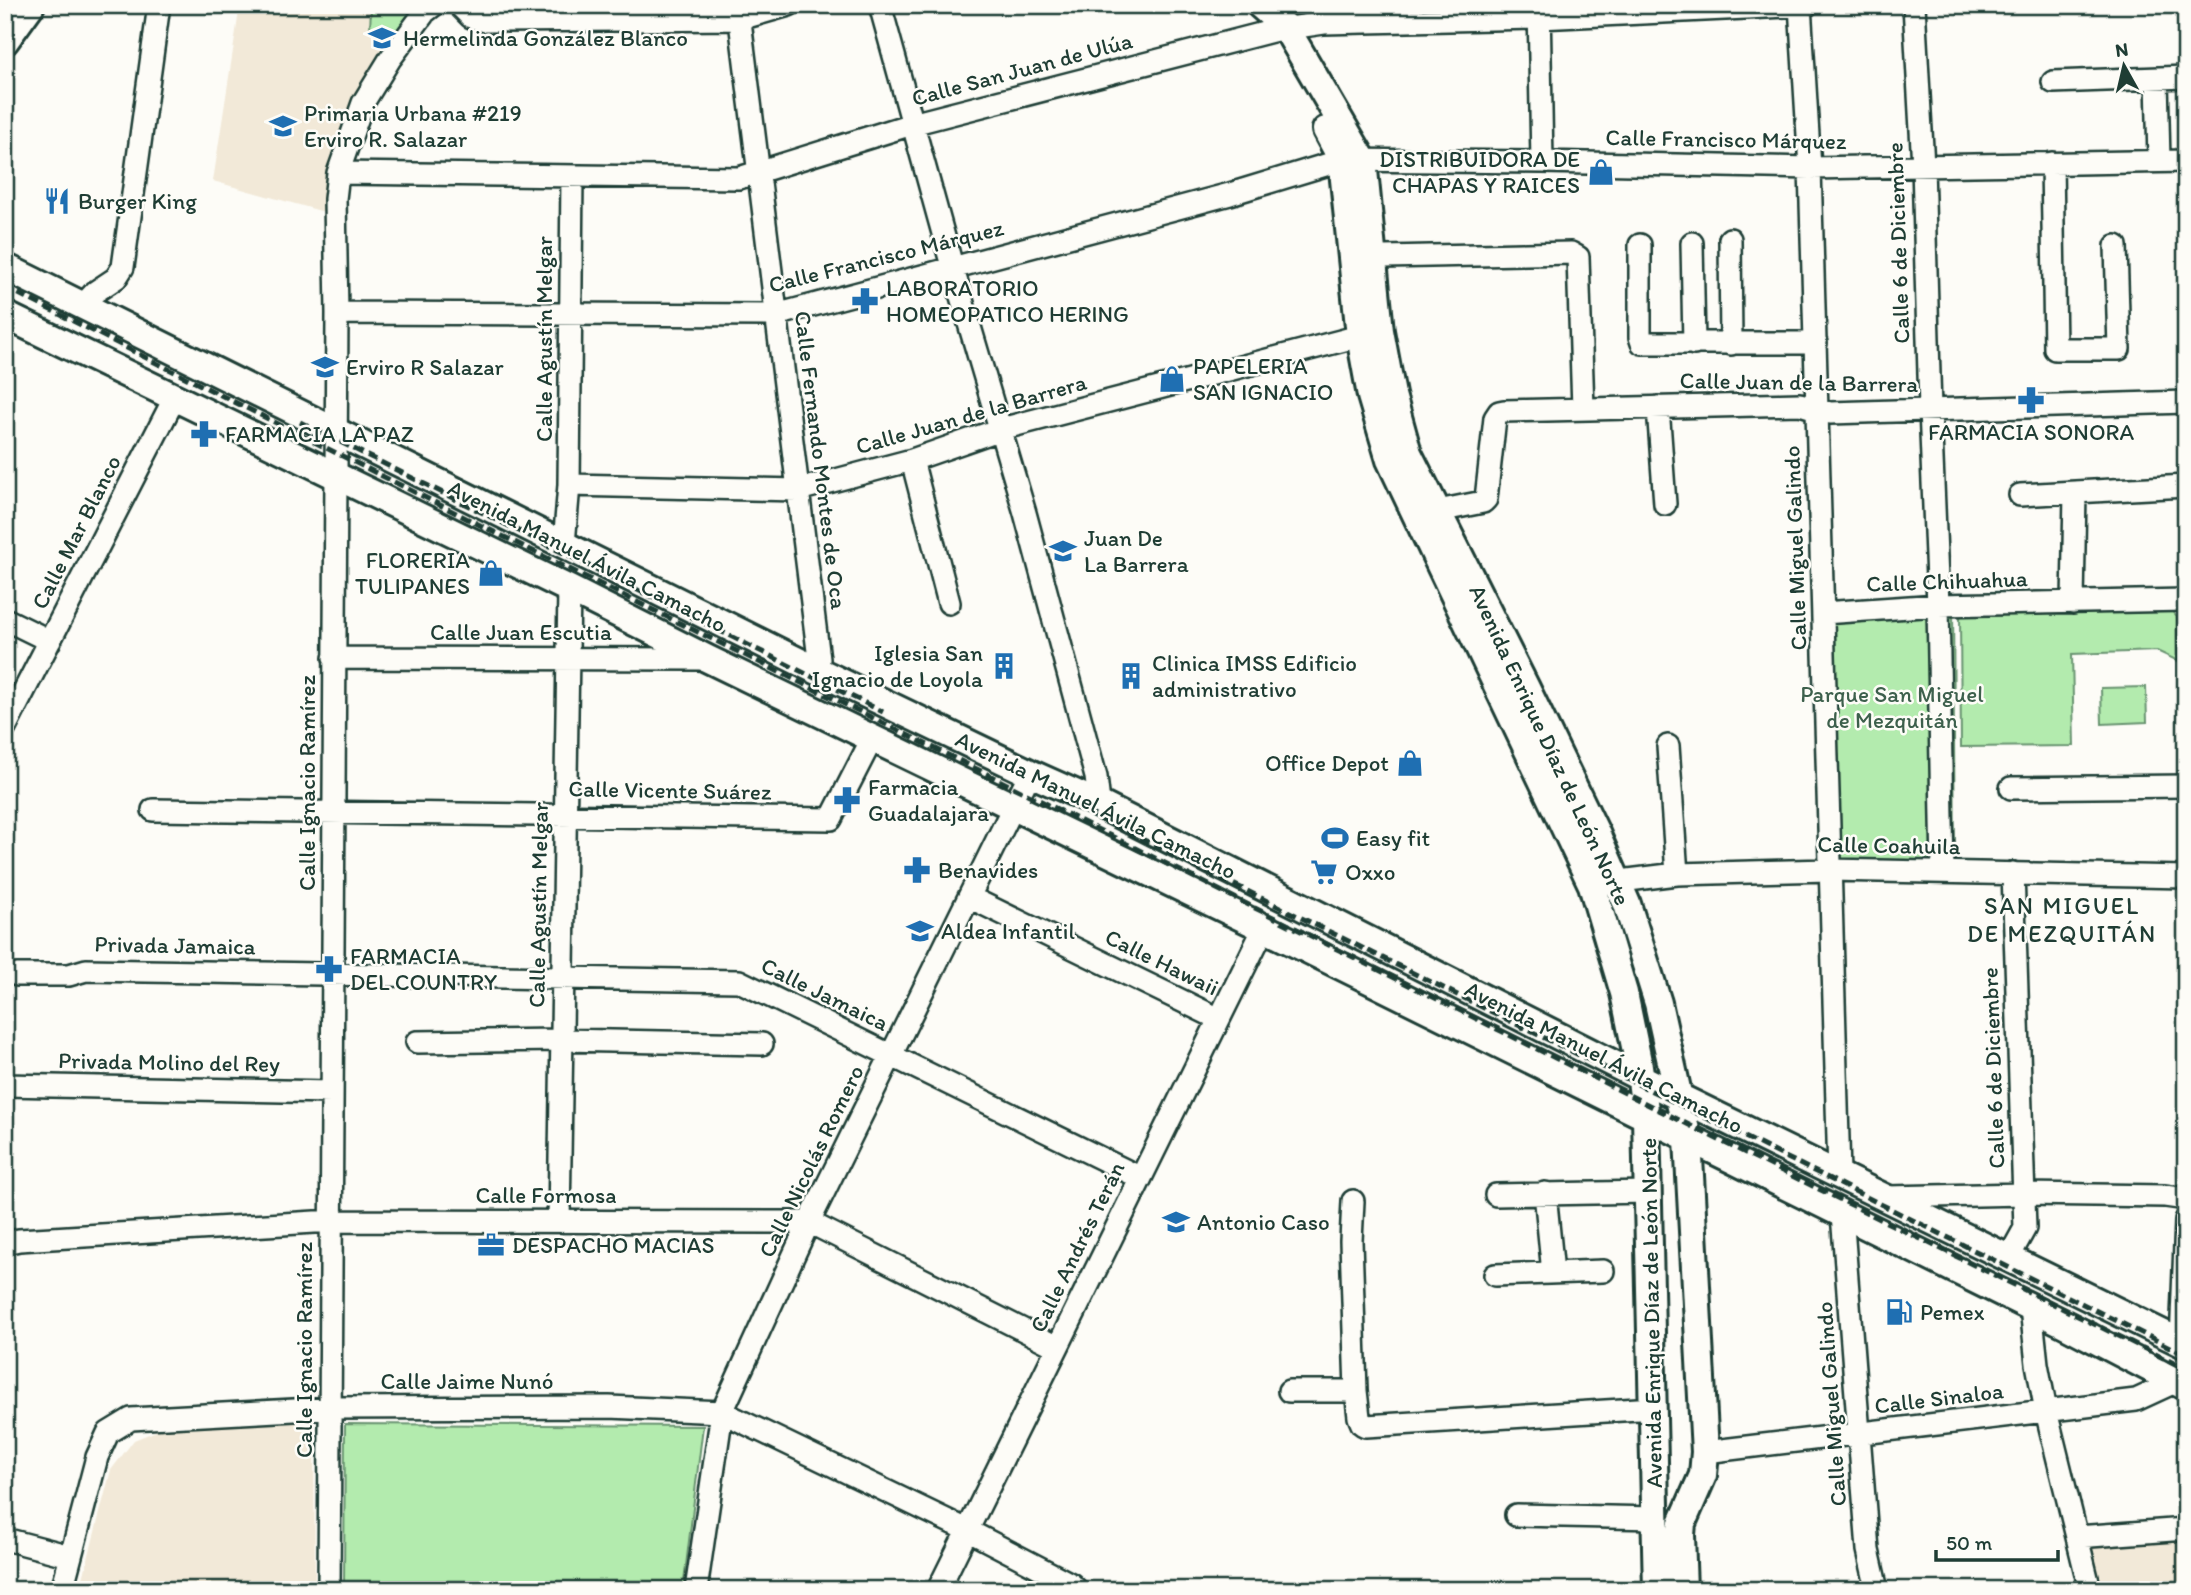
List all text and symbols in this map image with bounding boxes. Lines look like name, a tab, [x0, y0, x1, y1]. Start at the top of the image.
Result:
school or university icon: Hermelinda González Blanco	[367, 23, 397, 53]
place label: Hermelinda González Blanco	[403, 24, 688, 52]
street label: Calle San Juan de Ulúa	[909, 26, 1135, 112]
north arrow	[2090, 32, 2160, 102]
text: N	[2114, 37, 2130, 62]
place label: Primaria Urbana #219 Erviro R. Salazar	[304, 99, 522, 153]
school or university icon: Primaria Urbana #219 Erviro R. Salazar	[268, 111, 298, 141]
street label: Calle Francisco Márquez	[1605, 123, 1847, 155]
street label: Calle 6 de Diciembre	[1880, 142, 1916, 344]
place label: DISTRIBUIDORA DE CHAPAS Y RAICES	[1379, 145, 1580, 199]
shop icon: DISTRIBUIDORA DE CHAPAS Y RAICES	[1586, 157, 1616, 187]
restaurant icon: Burger King	[42, 186, 72, 216]
place label: Burger King	[78, 187, 197, 215]
street label: Calle Francisco Márquez	[766, 213, 1007, 299]
street label: Calle Agustín Melgar	[530, 236, 558, 442]
place label: LABORATORIO HOMEOPATICO HERING	[886, 274, 1129, 328]
pharmacy icon: LABORATORIO HOMEOPATICO HERING	[850, 286, 880, 316]
street label: Calle Fernando Montes de Oca	[789, 309, 853, 611]
school or university icon: Erviro R Salazar	[310, 352, 340, 382]
place label: PAPELERIA SAN IGNACIO	[1193, 352, 1333, 406]
place label: Erviro R Salazar	[346, 353, 504, 381]
shop icon: PAPELERIA SAN IGNACIO	[1157, 364, 1187, 394]
street label: Calle Juan de la Barrera	[1680, 366, 1919, 398]
street label: Calle Juan de la Barrera	[852, 368, 1090, 460]
pharmacy icon: FARMACIA SONORA	[2016, 385, 2046, 415]
place label: FARMACIA SONORA	[1928, 418, 2134, 446]
pharmacy icon: FARMACIA LA PAZ	[189, 419, 219, 449]
place label: FARMACIA LA PAZ	[225, 420, 414, 448]
street label: Calle Miguel Galindo	[1777, 445, 1813, 651]
street label: Calle Mar Blanco	[25, 450, 127, 614]
street label: Avenida Manuel Ávila Camacho	[443, 473, 731, 639]
place label: Juan De La Barrera	[1084, 524, 1189, 578]
school or university icon: Juan De La Barrera	[1048, 536, 1078, 566]
place label: FLORERIA TULIPANES	[355, 546, 470, 600]
shop icon: FLORERIA TULIPANES	[476, 558, 506, 588]
street label: Calle Chihuahua	[1866, 564, 2028, 598]
street label: Avenida Enrique Díaz de León Norte	[1463, 580, 1637, 910]
street label: Calle Juan Escutia	[430, 618, 612, 646]
place label: Iglesia San Ignacio de Loyola	[812, 639, 983, 693]
place label: Clinica IMSS Edificio administrativo	[1152, 649, 1357, 703]
building icon: Iglesia San Ignacio de Loyola	[989, 651, 1019, 681]
building icon: Clinica IMSS Edificio administrativo	[1116, 661, 1146, 691]
street label: Calle Ignacio Ramírez	[293, 674, 321, 891]
park label: Parque San Miguel de Mezquitán	[1800, 680, 1984, 734]
street label: Avenida Manuel Ávila Camacho	[951, 725, 1241, 885]
shop icon: Office Depot	[1395, 748, 1425, 778]
place label: Office Depot	[1265, 749, 1389, 777]
place label: Farmacia Guadalajara	[868, 773, 989, 827]
street label: Calle Vicente Suárez	[568, 774, 772, 806]
pharmacy icon: Farmacia Guadalajara	[832, 785, 862, 815]
street label: Calle Agustín Melgar	[522, 802, 554, 1008]
sports icon: Easy fit	[1320, 823, 1350, 853]
place label: Easy fit	[1356, 824, 1430, 852]
street label: Calle Coahuila	[1817, 830, 1961, 860]
pharmacy icon: Benavides	[902, 855, 932, 885]
place label: Benavides	[938, 856, 1038, 884]
supermarket icon: Oxxo	[1309, 857, 1339, 887]
place label: Oxxo	[1345, 858, 1396, 886]
district label: SAN MIGUEL DE MEZQUITÁN	[1967, 891, 2157, 948]
school or university icon: Aldea Infantil	[905, 916, 935, 946]
place label: Aldea Infantil	[941, 917, 1075, 945]
street label: Calle Hawaii	[1101, 922, 1223, 1002]
street label: Privada Jamaica	[94, 930, 256, 960]
place label: FARMACIA DEL COUNTRY	[350, 942, 497, 996]
street label: Calle Jamaica	[757, 951, 893, 1037]
pharmacy icon: FARMACIA DEL COUNTRY	[314, 954, 344, 984]
street label: Calle 6 de Diciembre	[1975, 967, 2011, 1169]
street label: Avenida Manuel Ávila Camacho	[1460, 974, 1748, 1140]
street label: Privada Molino del Rey	[58, 1046, 280, 1078]
street label: Calle Nicolás Romero	[752, 1060, 870, 1262]
street label: Avenida Enrique Díaz de León Norte	[1634, 1138, 1668, 1488]
street label: Calle Andrés Terán	[1024, 1157, 1130, 1337]
street label: Calle Formosa	[475, 1181, 617, 1209]
school or university icon: Antonio Caso	[1161, 1207, 1191, 1237]
place label: Antonio Caso	[1197, 1208, 1330, 1236]
office icon: DESPACHO MACIAS	[476, 1230, 506, 1260]
place label: DESPACHO MACIAS	[512, 1231, 714, 1259]
street label: Calle Ignacio Ramírez	[290, 1241, 318, 1458]
fuel station icon: Pemex	[1884, 1297, 1914, 1327]
place label: Pemex	[1920, 1298, 1985, 1326]
street label: Calle Miguel Galindo	[1810, 1301, 1852, 1507]
street label: Calle Jaime Nunó	[381, 1367, 553, 1395]
street label: Calle Sinaloa	[1873, 1376, 2005, 1420]
scale bar	[1936, 1518, 2058, 1562]
text: 50 m	[1946, 1530, 1993, 1555]

